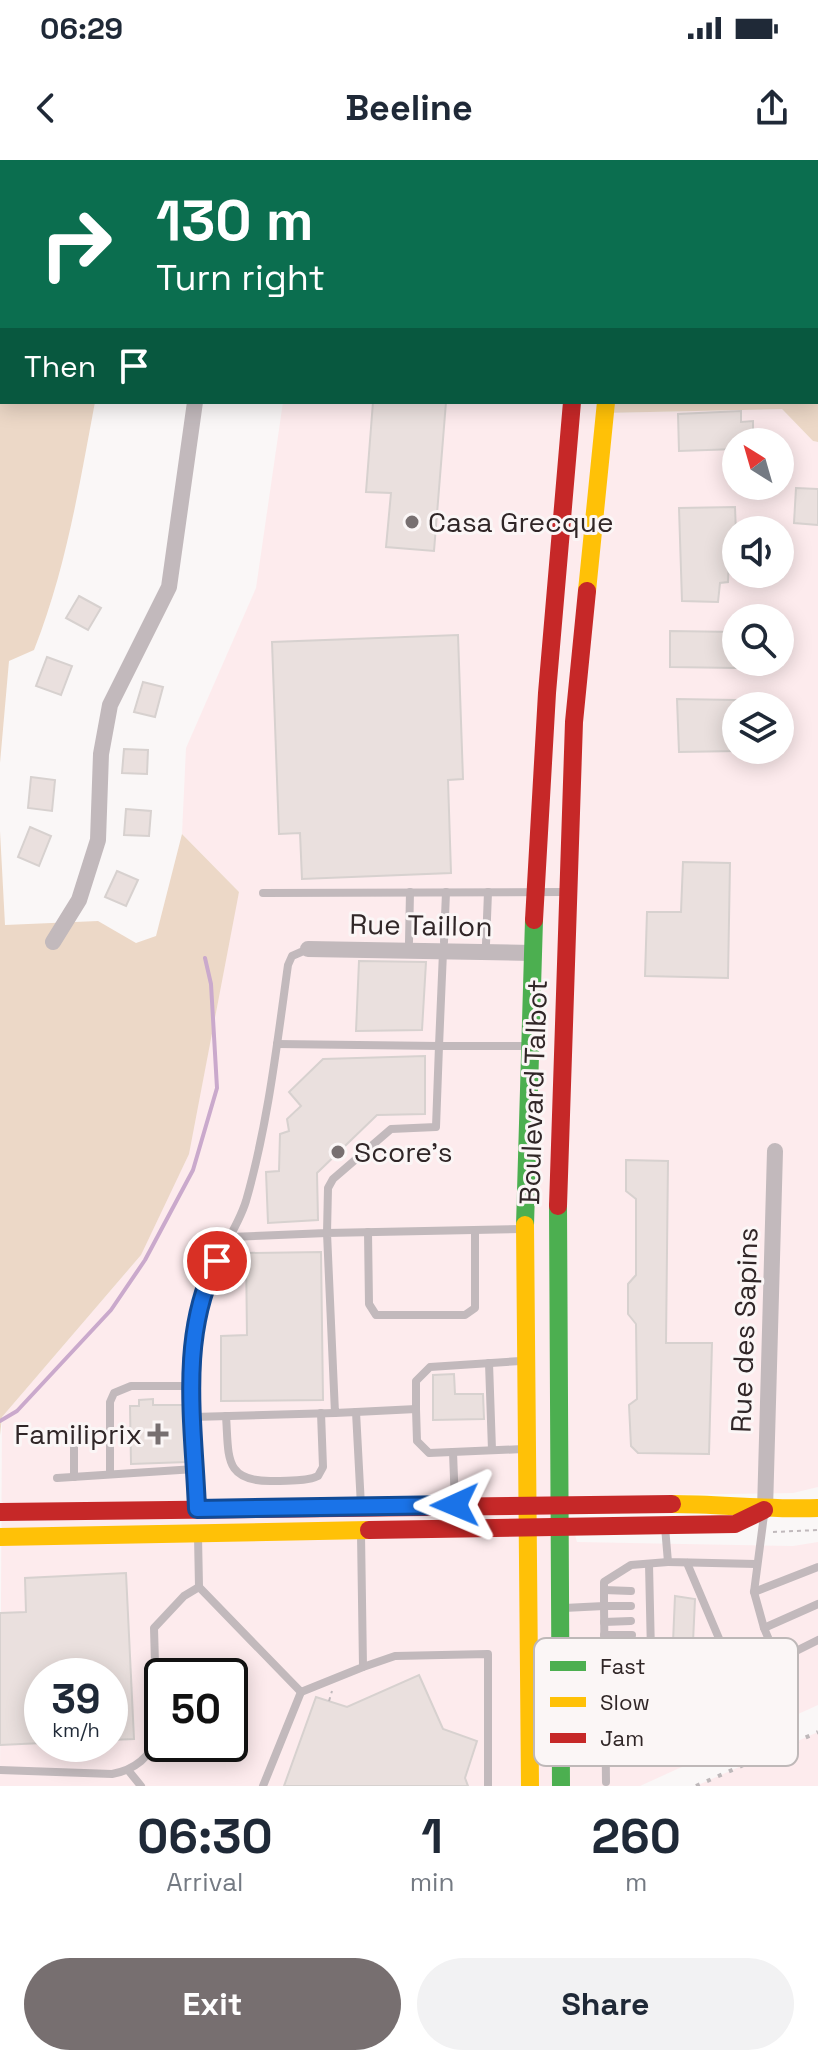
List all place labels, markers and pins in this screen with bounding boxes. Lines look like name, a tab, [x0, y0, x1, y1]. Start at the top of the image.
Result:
place label: Casa Grecque	[428, 504, 614, 540]
marker: Casa Grecque	[403, 513, 421, 531]
place label: Score's	[354, 1134, 453, 1170]
marker: Score's	[329, 1143, 347, 1161]
pin	[183, 1227, 251, 1295]
place label: Familiprix	[14, 1416, 142, 1452]
marker: Familiprix	[149, 1425, 167, 1443]

